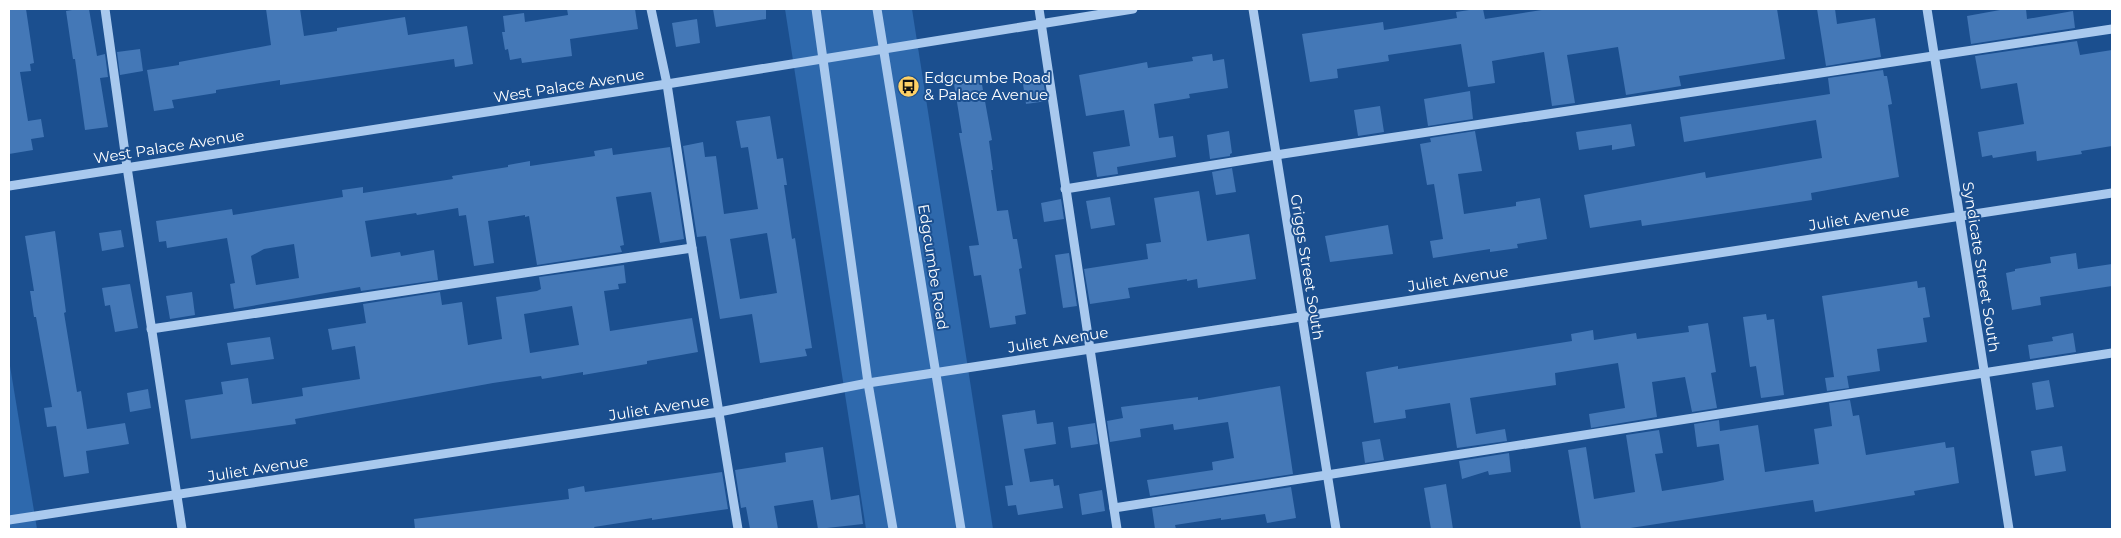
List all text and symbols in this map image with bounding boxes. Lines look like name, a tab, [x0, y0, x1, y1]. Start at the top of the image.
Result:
street label: West Palace Avenue	[492, 64, 646, 107]
place label: Edgcumbe Road & Palace Avenue	[924, 68, 1051, 104]
bus stop icon: Edgcumbe Road & Palace Avenue	[896, 75, 920, 99]
street label: West Palace Avenue	[92, 125, 246, 168]
street label: Syndicate Street South	[1959, 180, 2004, 353]
street label: Griggs Street South	[1287, 193, 1328, 341]
street label: Juliet Avenue	[1806, 200, 1910, 235]
street label: Edgcumbe Road	[914, 203, 953, 331]
street label: Juliet Avenue	[1405, 261, 1509, 296]
street label: Juliet Avenue	[1005, 322, 1109, 357]
street label: Juliet Avenue	[606, 390, 710, 425]
street label: Juliet Avenue	[205, 451, 309, 486]

